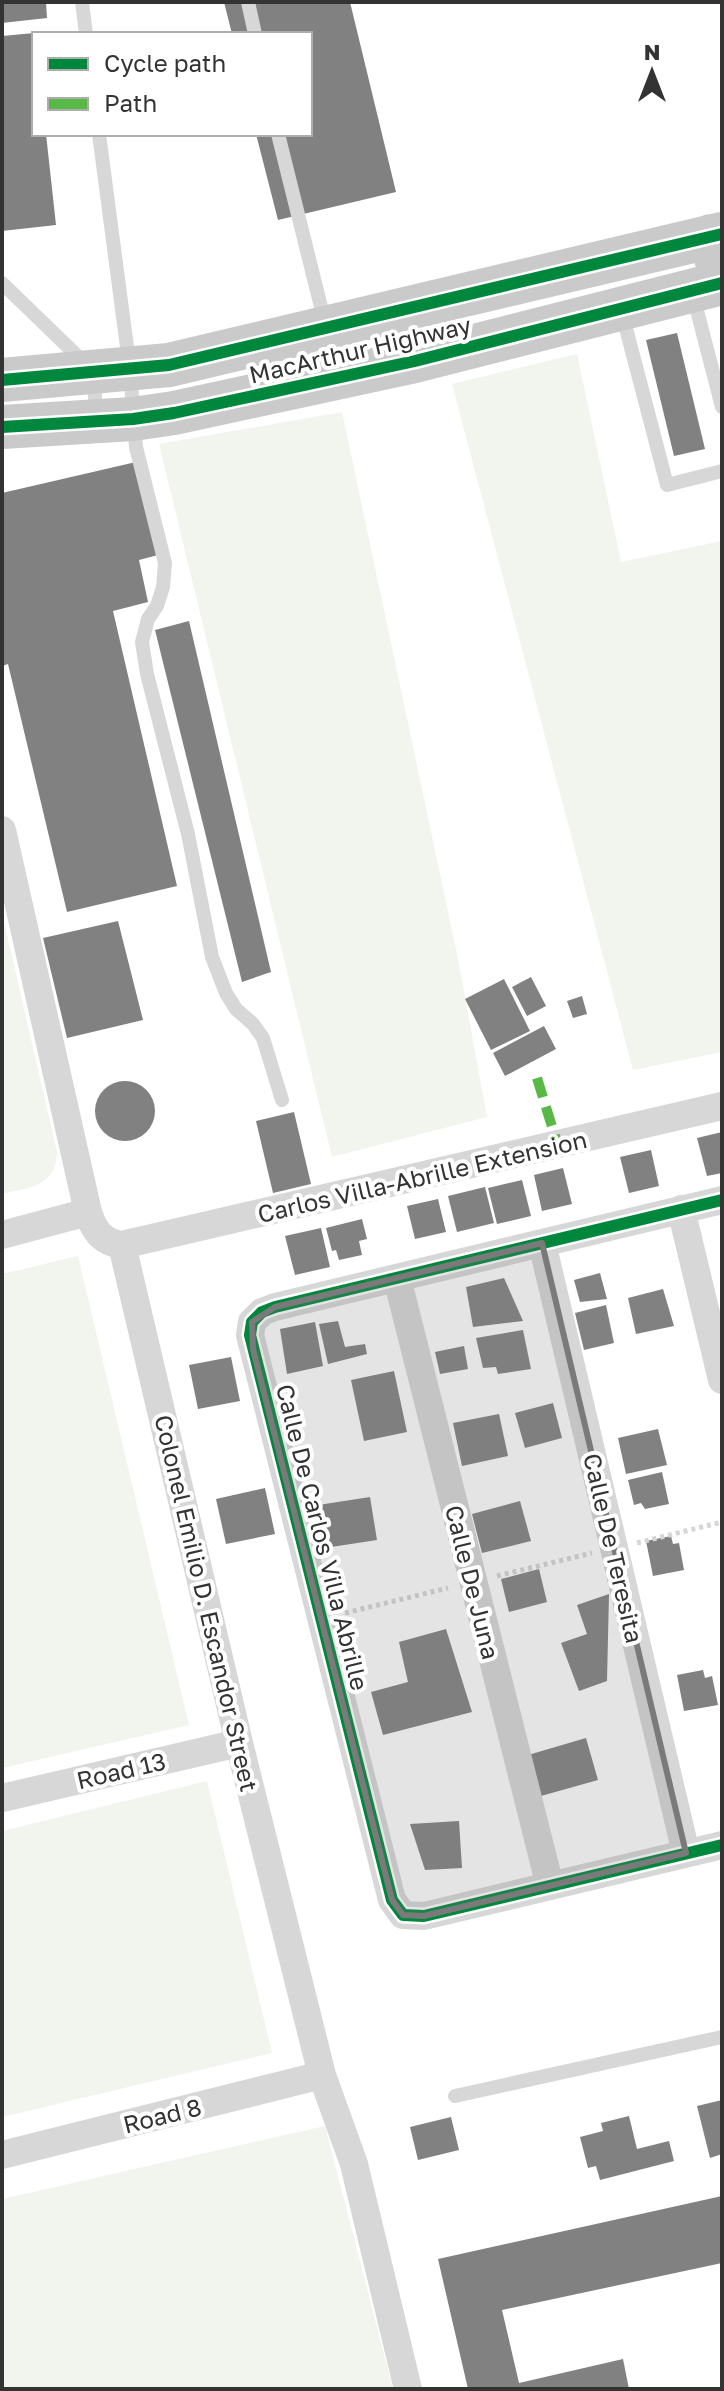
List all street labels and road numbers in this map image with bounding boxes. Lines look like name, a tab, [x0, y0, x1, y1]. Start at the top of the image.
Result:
street label: MacArthur Highway	[246, 309, 474, 389]
street label: Carlos Villa-Abrille Extension	[255, 1124, 589, 1228]
street label: Calle De Carlos Villa Abrille	[271, 1381, 375, 1693]
street label: Colonel Emilio D. Escandor Street	[150, 1412, 264, 1794]
street label: Calle De Teresita	[578, 1450, 650, 1646]
street label: Calle De Juna	[440, 1502, 506, 1662]
street label: Road 13	[74, 1746, 168, 1794]
street label: Road 8	[120, 2091, 204, 2139]

